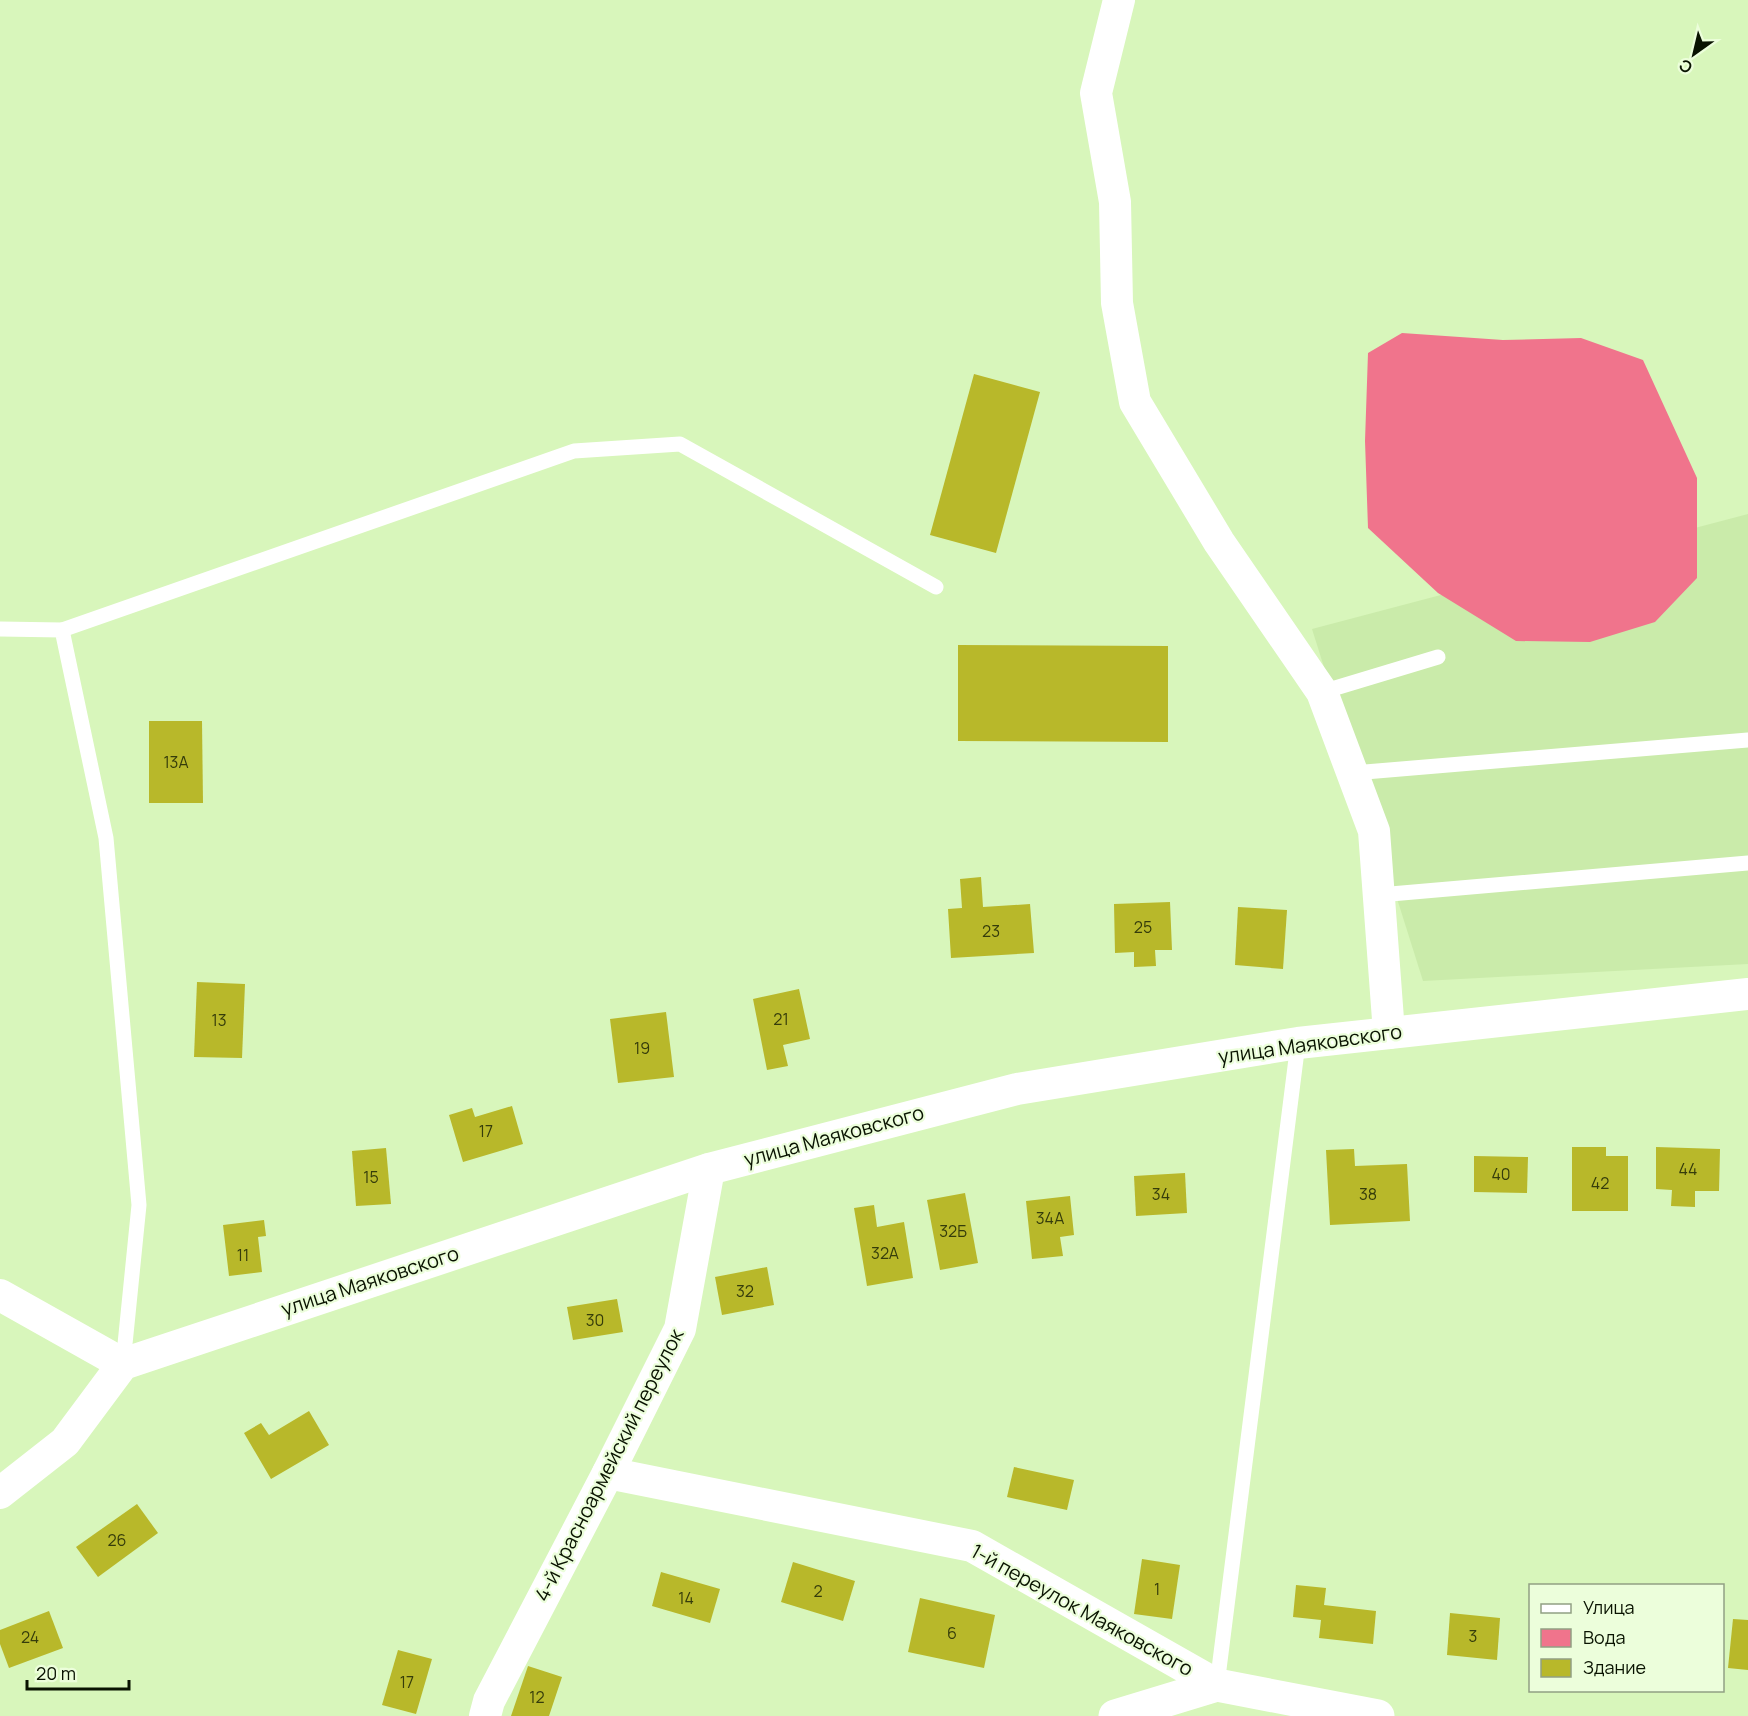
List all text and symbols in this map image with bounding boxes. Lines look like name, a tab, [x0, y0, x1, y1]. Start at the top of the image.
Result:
north arrow	[1664, 24, 1724, 84]
text: С	[1674, 54, 1697, 79]
house number: 13А	[163, 751, 189, 773]
house number: 25	[1134, 916, 1152, 938]
house number: 23	[982, 920, 1000, 942]
house number: 21	[773, 1008, 789, 1030]
house number: 13	[211, 1009, 227, 1031]
street label: улица Маяковского	[1216, 1017, 1404, 1070]
house number: 19	[634, 1037, 650, 1059]
street label: улица Маяковского	[741, 1098, 927, 1173]
house number: 17	[479, 1120, 493, 1142]
house number: 44	[1678, 1158, 1698, 1180]
house number: 40	[1491, 1163, 1511, 1185]
house number: 15	[363, 1166, 379, 1188]
house number: 42	[1591, 1172, 1609, 1194]
house number: 34	[1152, 1183, 1170, 1205]
house number: 38	[1359, 1183, 1377, 1205]
house number: 34А	[1036, 1207, 1064, 1229]
house number: 32Б	[939, 1220, 967, 1242]
street label: улица Маяковского	[278, 1239, 462, 1322]
house number: 32А	[871, 1242, 899, 1264]
house number: 11	[237, 1244, 249, 1266]
house number: 32	[736, 1280, 754, 1302]
house number: 30	[586, 1309, 604, 1331]
street label: 4-й Красноармейский переулок	[528, 1323, 690, 1606]
house number: 26	[107, 1529, 127, 1551]
street label: 1-й переулок Маяковского	[966, 1537, 1198, 1682]
house number: 1	[1154, 1578, 1160, 1600]
house number: 2	[813, 1580, 823, 1602]
legend	[1529, 1584, 1724, 1692]
house number: 14	[678, 1587, 694, 1609]
text: Улица	[1583, 1595, 1635, 1619]
house number: 6	[947, 1622, 957, 1644]
house number: 3	[1469, 1625, 1477, 1647]
text: Вода	[1583, 1625, 1625, 1649]
house number: 24	[21, 1626, 39, 1648]
scale bar	[27, 1653, 129, 1691]
text: Здание	[1583, 1655, 1646, 1679]
text: 20 m	[36, 1661, 76, 1685]
house number: 17	[400, 1671, 414, 1693]
house number: 12	[529, 1686, 545, 1708]

